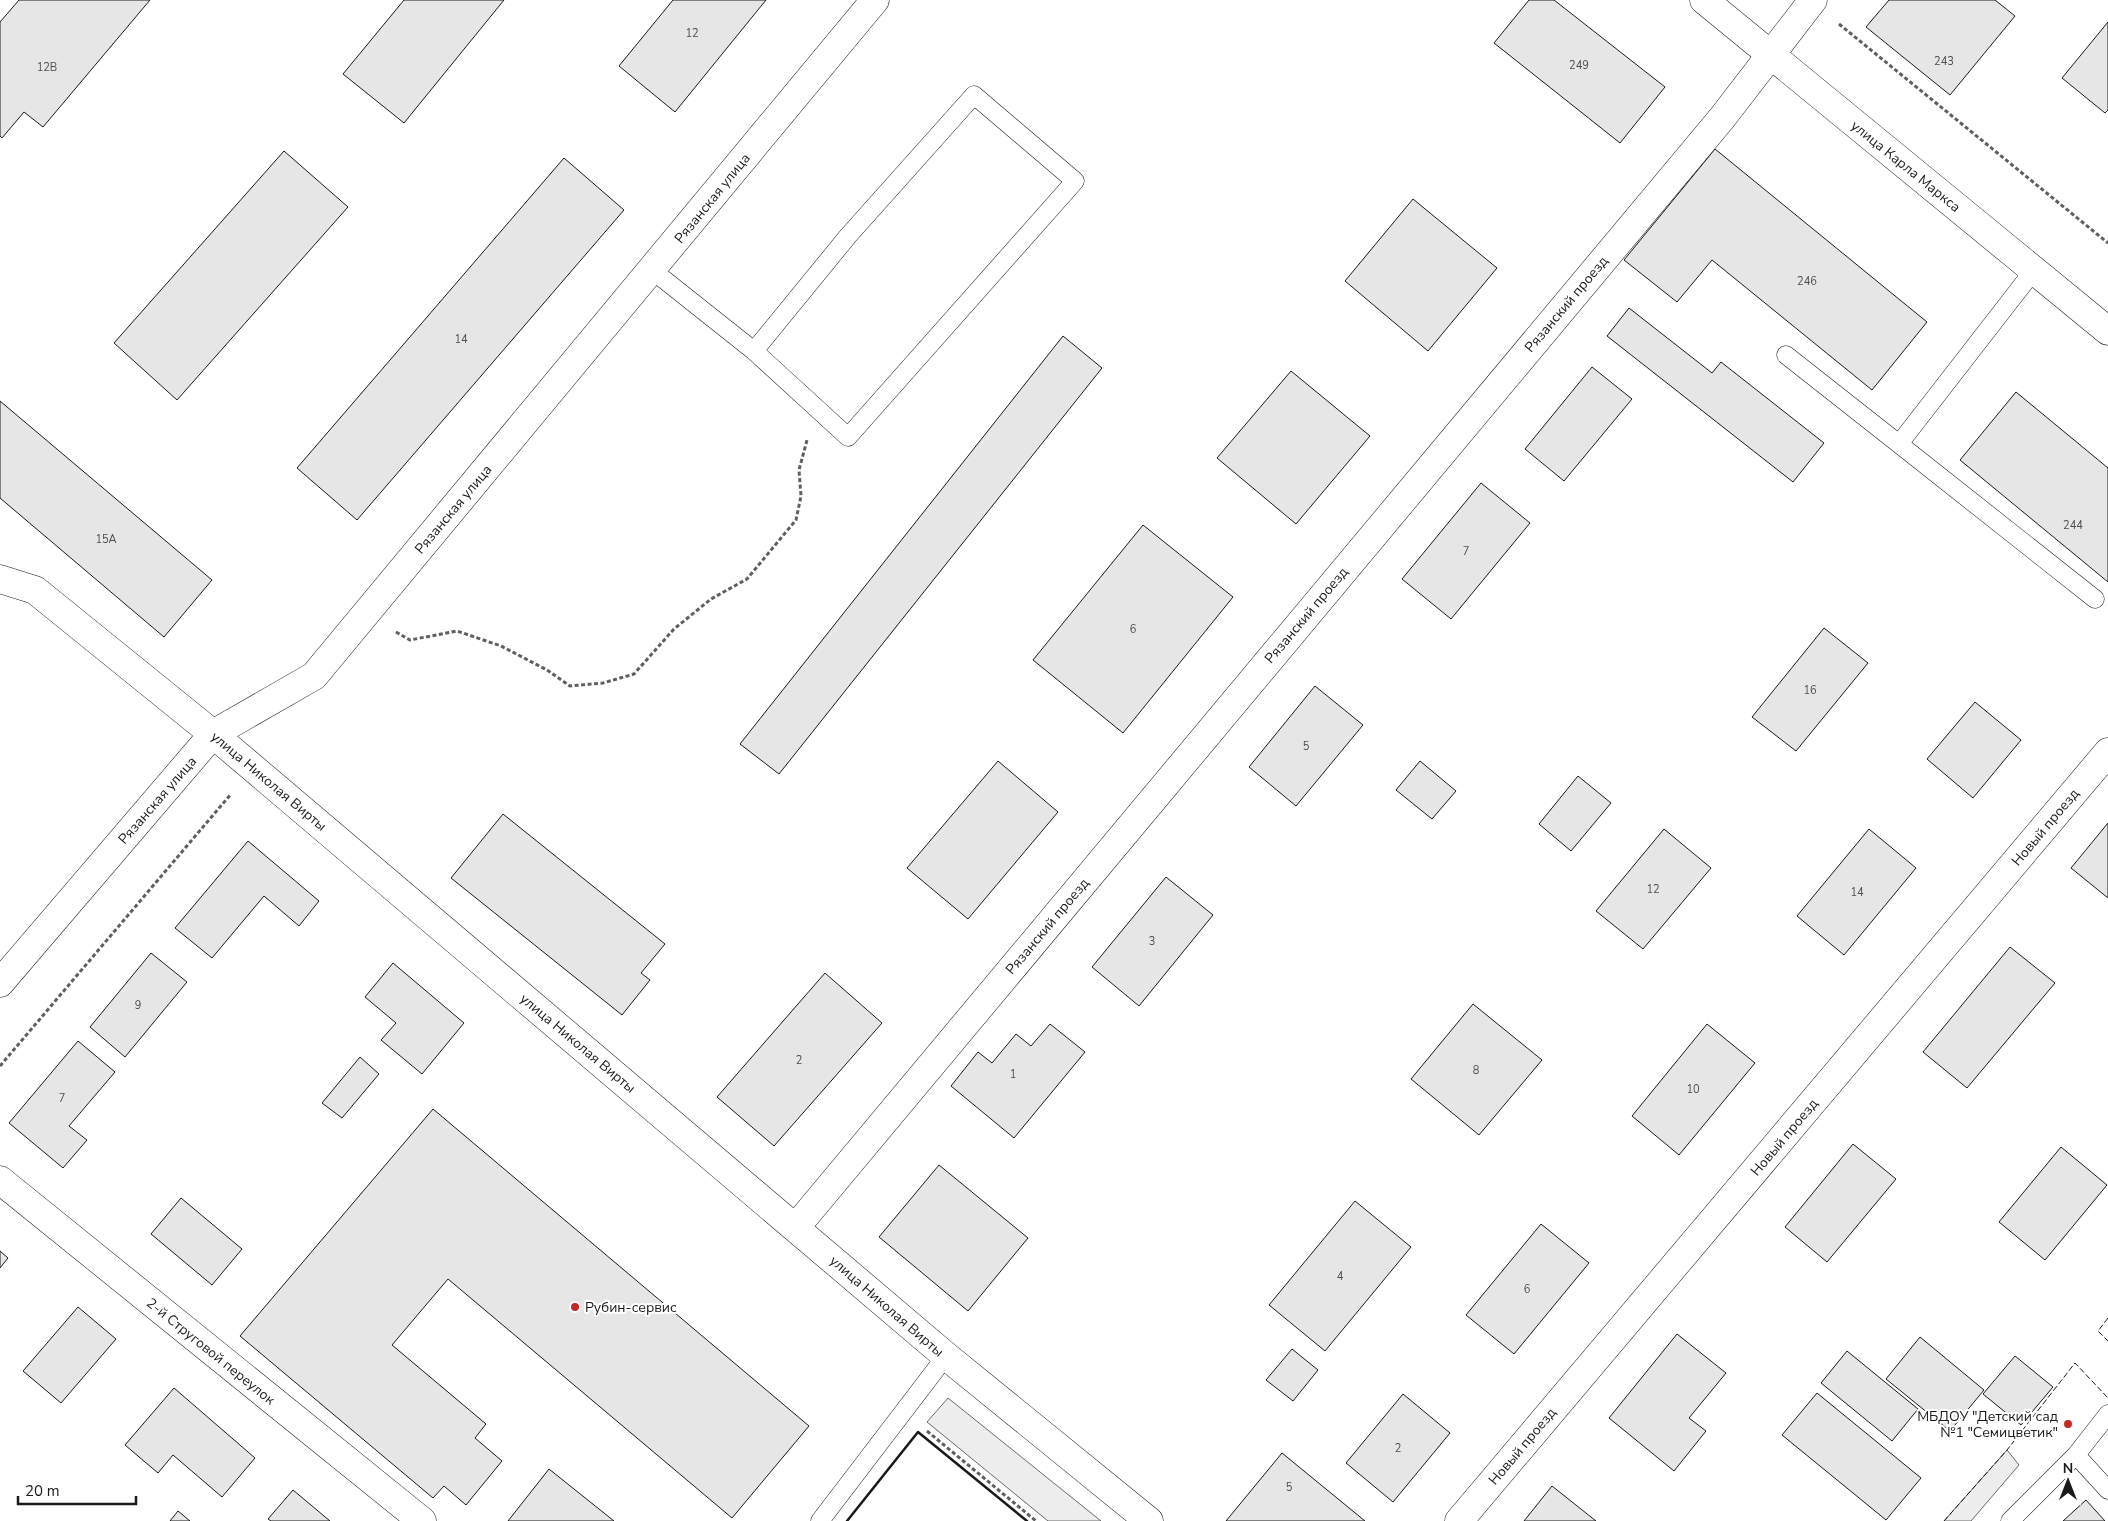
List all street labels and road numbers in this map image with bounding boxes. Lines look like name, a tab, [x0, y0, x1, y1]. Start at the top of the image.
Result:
street label: улица Карла Маркса	[1847, 116, 1964, 217]
street label: Рязанская улица	[670, 149, 755, 247]
street label: Рязанский проезд	[1520, 252, 1612, 357]
street label: Рязанская улица	[410, 461, 496, 558]
street label: Рязанский проезд	[1260, 563, 1352, 668]
street label: улица Николая Вирты	[207, 727, 331, 835]
street label: Рязанская улица	[114, 752, 201, 848]
street label: Новый проезд	[2007, 785, 2083, 870]
street label: Рязанский проезд	[1001, 874, 1093, 979]
street label: улица Николая Вирты	[516, 989, 640, 1097]
street label: Новый проезд	[1746, 1095, 1822, 1180]
street label: улица Николая Вирты	[825, 1251, 948, 1361]
street label: 2-й Струговой переулок	[142, 1294, 280, 1410]
street label: Новый проезд	[1484, 1404, 1560, 1489]

